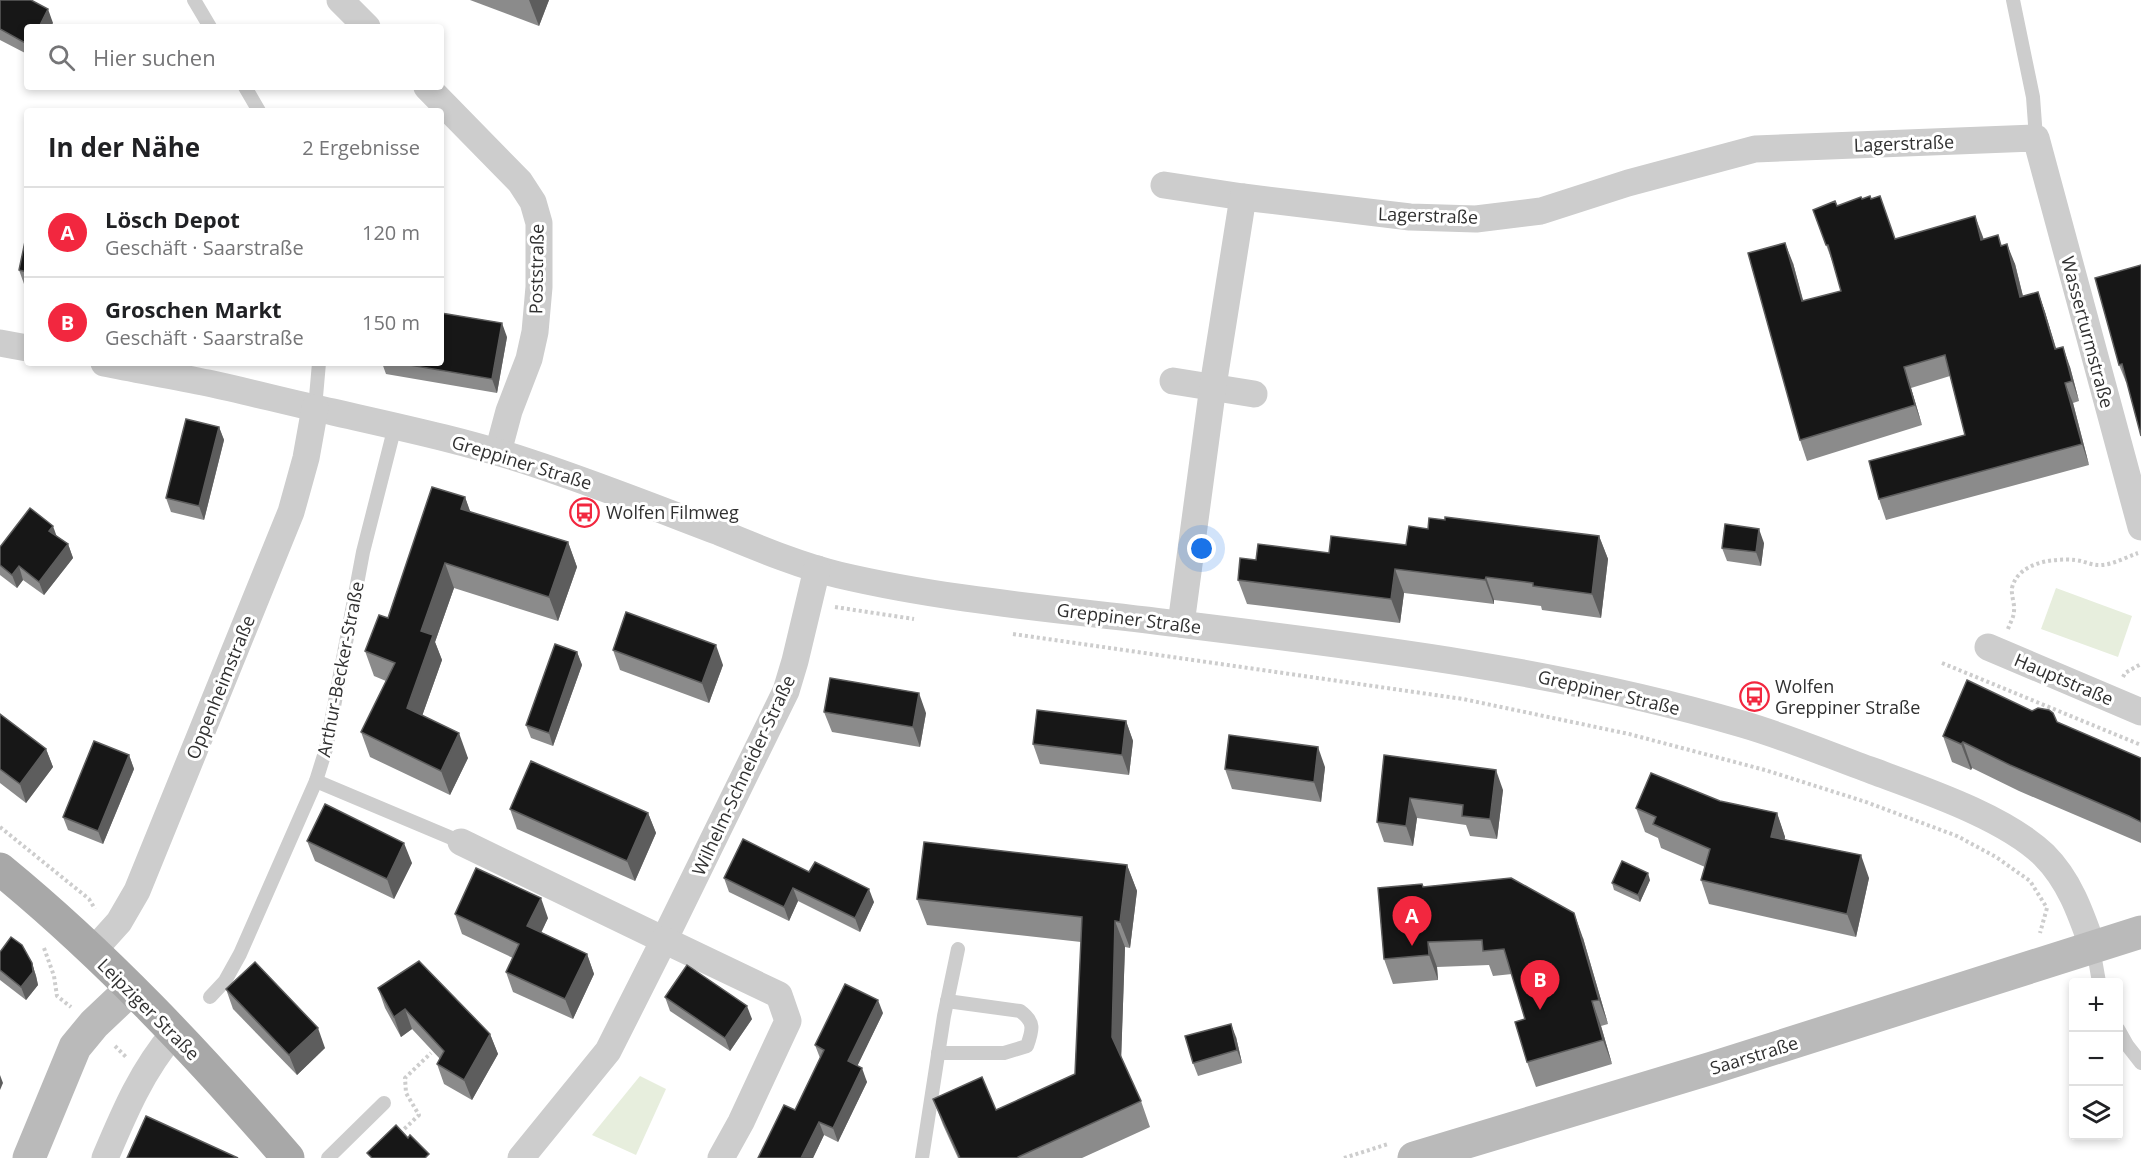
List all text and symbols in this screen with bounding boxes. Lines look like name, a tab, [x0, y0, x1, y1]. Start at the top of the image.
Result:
search box	[24, 24, 444, 90]
icon: search	[45, 41, 78, 74]
text: Hier suchen	[93, 42, 216, 72]
text: In der Nähe	[48, 129, 200, 165]
street label: Lagerstraße	[1853, 129, 1955, 157]
text: 2 Ergebnisse	[302, 134, 420, 161]
street label: Lagerstraße	[1377, 201, 1479, 229]
text: Lösch Depot	[105, 204, 240, 234]
text: A	[61, 219, 74, 246]
text: 120 m	[362, 219, 420, 246]
street label: Poststraße	[523, 224, 549, 314]
text: Geschäft · Saarstraße	[105, 234, 304, 261]
street label: Wasserturmstraße	[2056, 253, 2120, 411]
text: Groschen Markt	[105, 294, 282, 324]
text: B	[61, 309, 74, 336]
text: 150 m	[362, 309, 420, 336]
text: Geschäft · Saarstraße	[105, 324, 304, 351]
street label: Greppiner Straße	[449, 429, 595, 495]
bus stop icon: Wolfen Filmweg	[569, 496, 601, 528]
place label: Wolfen Filmweg	[606, 500, 739, 524]
your location	[1187, 534, 1216, 563]
street label: Arthur-Becker-Straße	[311, 579, 369, 759]
street label: Greppiner Straße	[1055, 597, 1203, 639]
street label: Oppenheimstraße	[180, 611, 260, 763]
street label: Hauptstraße	[2011, 647, 2117, 711]
street label: Greppiner Straße	[1536, 664, 1682, 720]
street label: Wilhelm-Schneider-Straße	[686, 671, 800, 879]
place label: Wolfen Greppiner Straße	[1775, 674, 1920, 719]
bus stop icon: Wolfen Greppiner Straße	[1738, 680, 1770, 712]
pin: A	[1392, 896, 1432, 946]
street label: Leipziger Straße	[93, 953, 205, 1065]
pin: B	[1520, 960, 1560, 1010]
map controls	[2069, 978, 2123, 1140]
button: +	[2069, 978, 2123, 1032]
street label: Saarstraße	[1707, 1030, 1801, 1080]
button: −	[2069, 1032, 2123, 1086]
button: layers	[2069, 1086, 2123, 1140]

